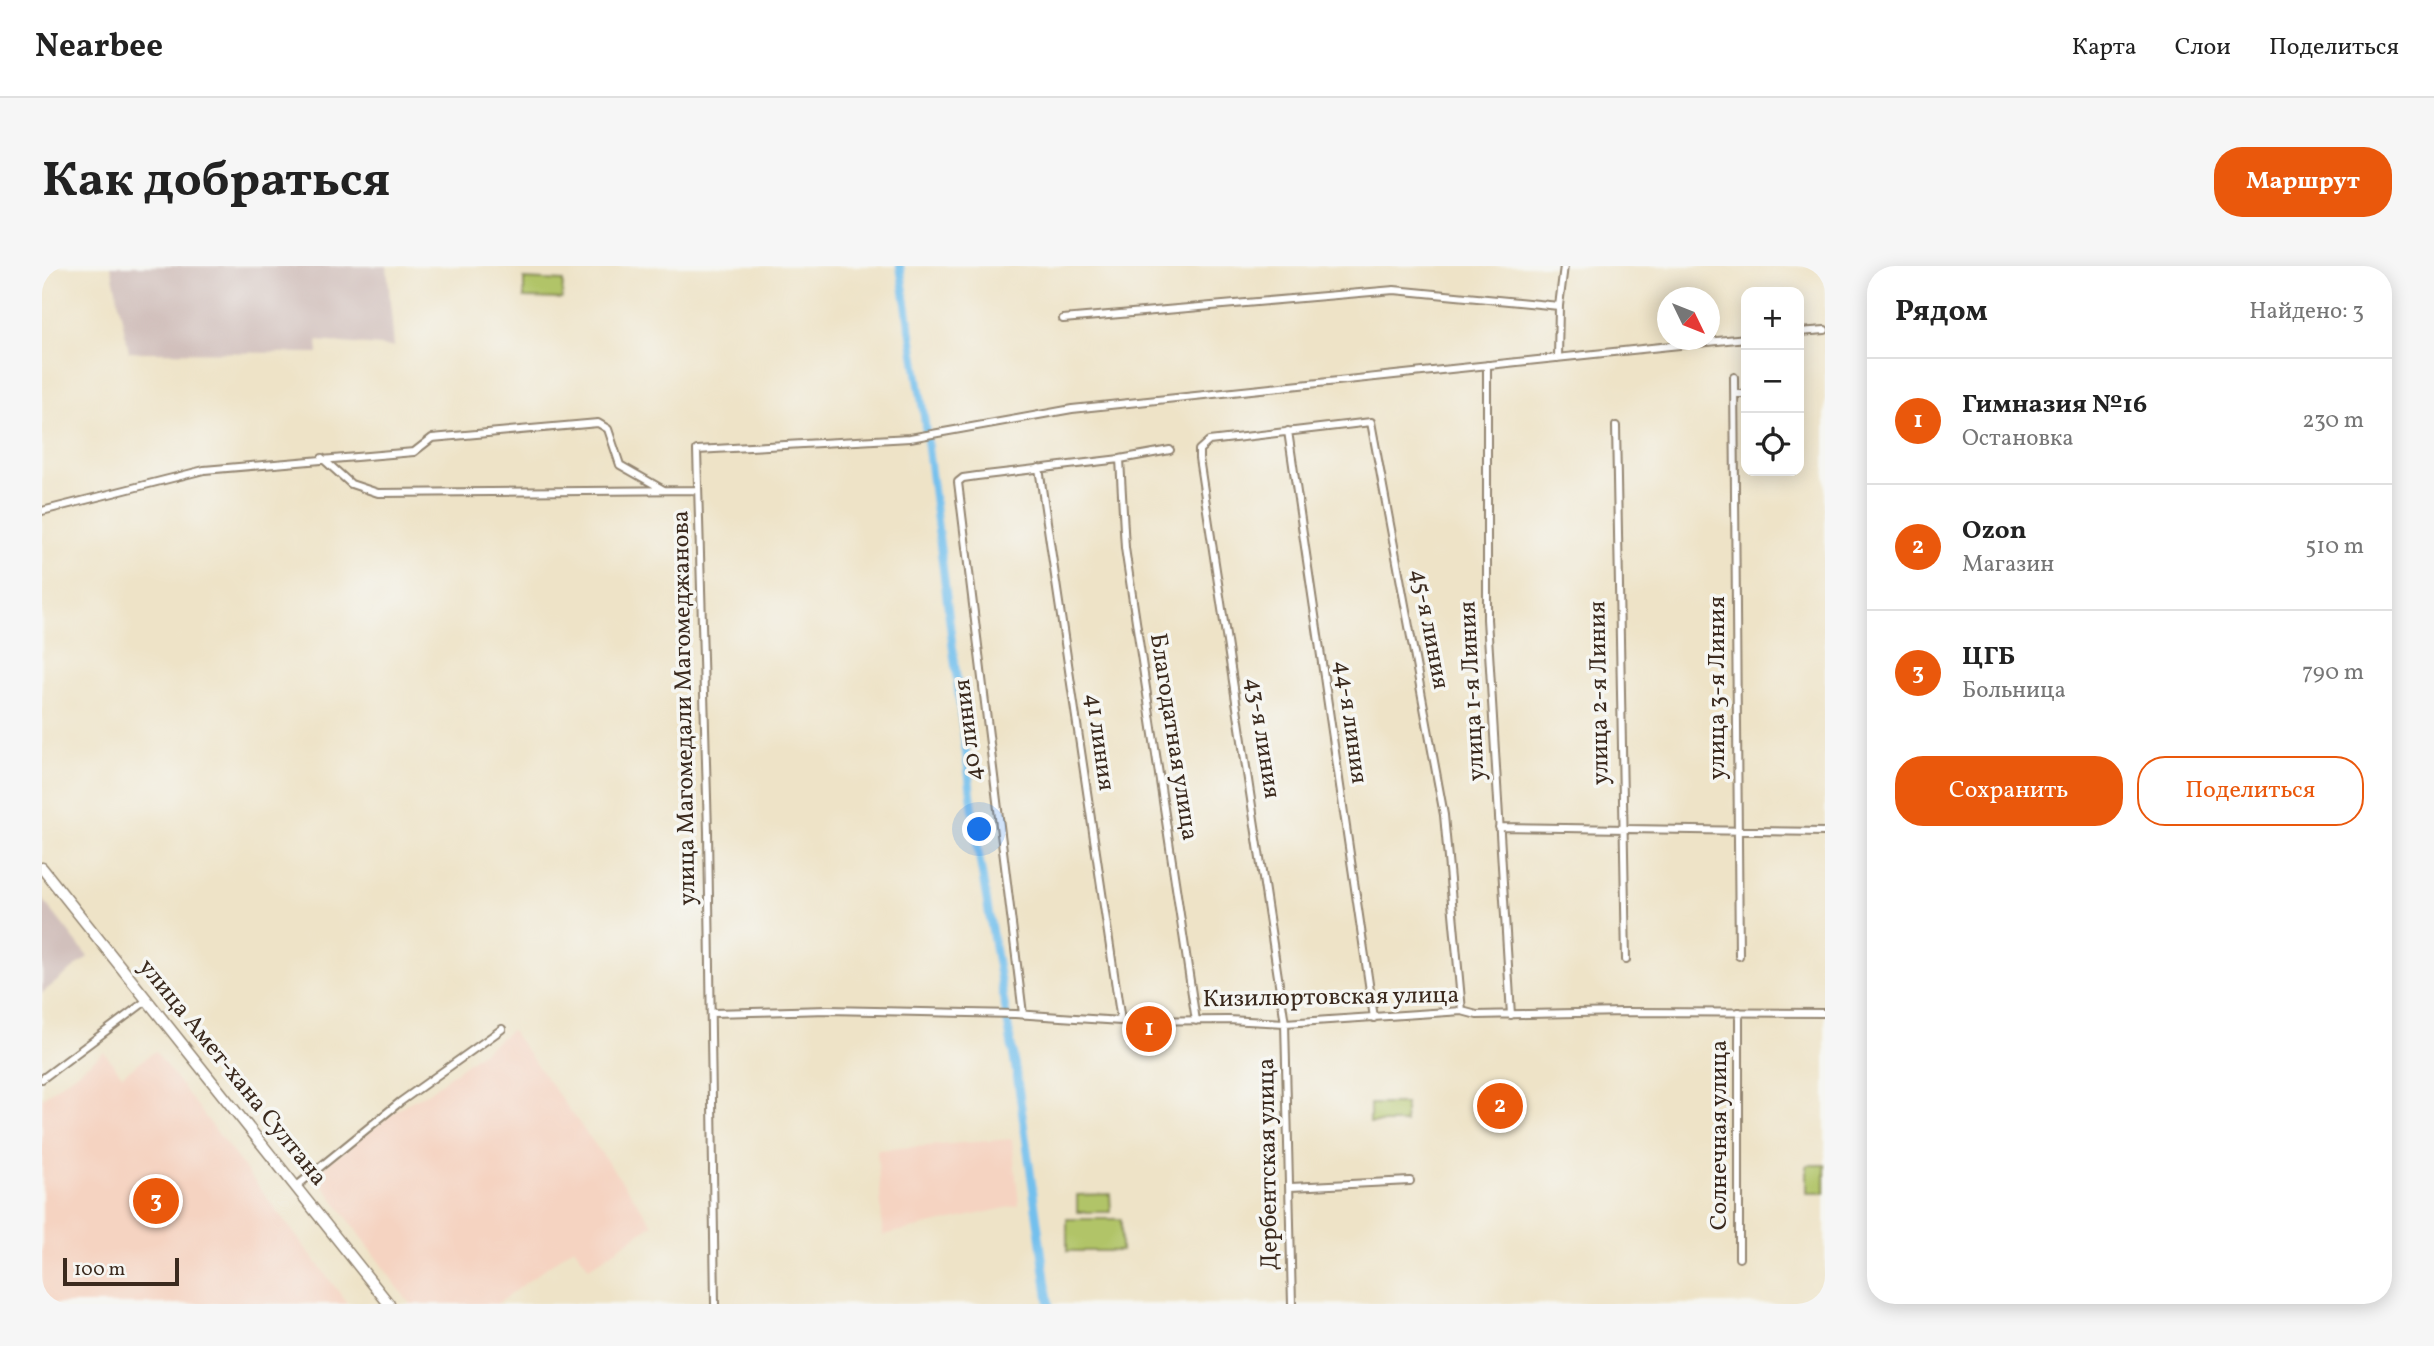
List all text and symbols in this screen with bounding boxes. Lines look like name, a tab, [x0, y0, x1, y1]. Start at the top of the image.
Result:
text: Nearbee	[35, 25, 163, 71]
text: Карта	[2072, 31, 2137, 65]
text: Слои	[2175, 31, 2231, 65]
text: Поделиться	[2269, 31, 2399, 65]
button: Маршрут	[2214, 147, 2392, 217]
text: Как добраться	[42, 148, 390, 217]
north arrow	[1657, 287, 1720, 350]
map controls	[1741, 287, 1804, 476]
button: +	[1741, 287, 1804, 350]
text: Рядом	[1895, 291, 1988, 333]
text: Найдено: 3	[2249, 296, 2364, 328]
button: −	[1741, 350, 1804, 413]
text: Гимназия №16	[1962, 387, 2147, 423]
text: 1	[1913, 405, 1923, 437]
text: 230 m	[2302, 405, 2364, 437]
button: locate	[1741, 413, 1804, 476]
text: Остановка	[1962, 423, 2074, 455]
street label: улица Магомедали Магомеджановa	[665, 510, 705, 906]
text: Ozon	[1962, 513, 2027, 549]
text: 2	[1912, 531, 1924, 563]
text: 510 m	[2305, 531, 2364, 563]
text: Магазин	[1962, 549, 2054, 581]
street label: 45-я линия	[1401, 566, 1457, 692]
street label: улица 3-я Линия	[1701, 596, 1735, 780]
street label: улица 1-я Линия	[1451, 600, 1495, 782]
street label: улица 2-я Линия	[1581, 600, 1619, 786]
street label: Благодатная улица	[1140, 631, 1206, 843]
text: ЦГБ	[1962, 639, 2015, 675]
text: 3	[1912, 657, 1924, 689]
text: 790 m	[2302, 657, 2364, 689]
street label: 44-я линия	[1325, 658, 1375, 786]
street label: 43-я линия	[1236, 675, 1288, 801]
text: Больница	[1962, 675, 2066, 707]
street label: 40 линия	[946, 677, 992, 783]
street label: 41 линия	[1075, 691, 1123, 793]
button: Сохранить	[1895, 756, 2123, 826]
button: Поделиться	[2137, 756, 2364, 826]
your location	[962, 812, 996, 846]
street label: улица Амет-хана Султана	[130, 952, 334, 1194]
street label: Кизилюртовская улица	[1202, 979, 1460, 1017]
pin: 1	[1126, 1003, 1172, 1055]
street label: Солнечная улица	[1703, 1040, 1737, 1230]
street label: Дербентская улица	[1250, 1058, 1288, 1270]
pin: 2	[1477, 1080, 1523, 1132]
pin: 3	[133, 1175, 179, 1227]
scale bar	[63, 1255, 178, 1287]
text: 100 m	[74, 1257, 125, 1283]

